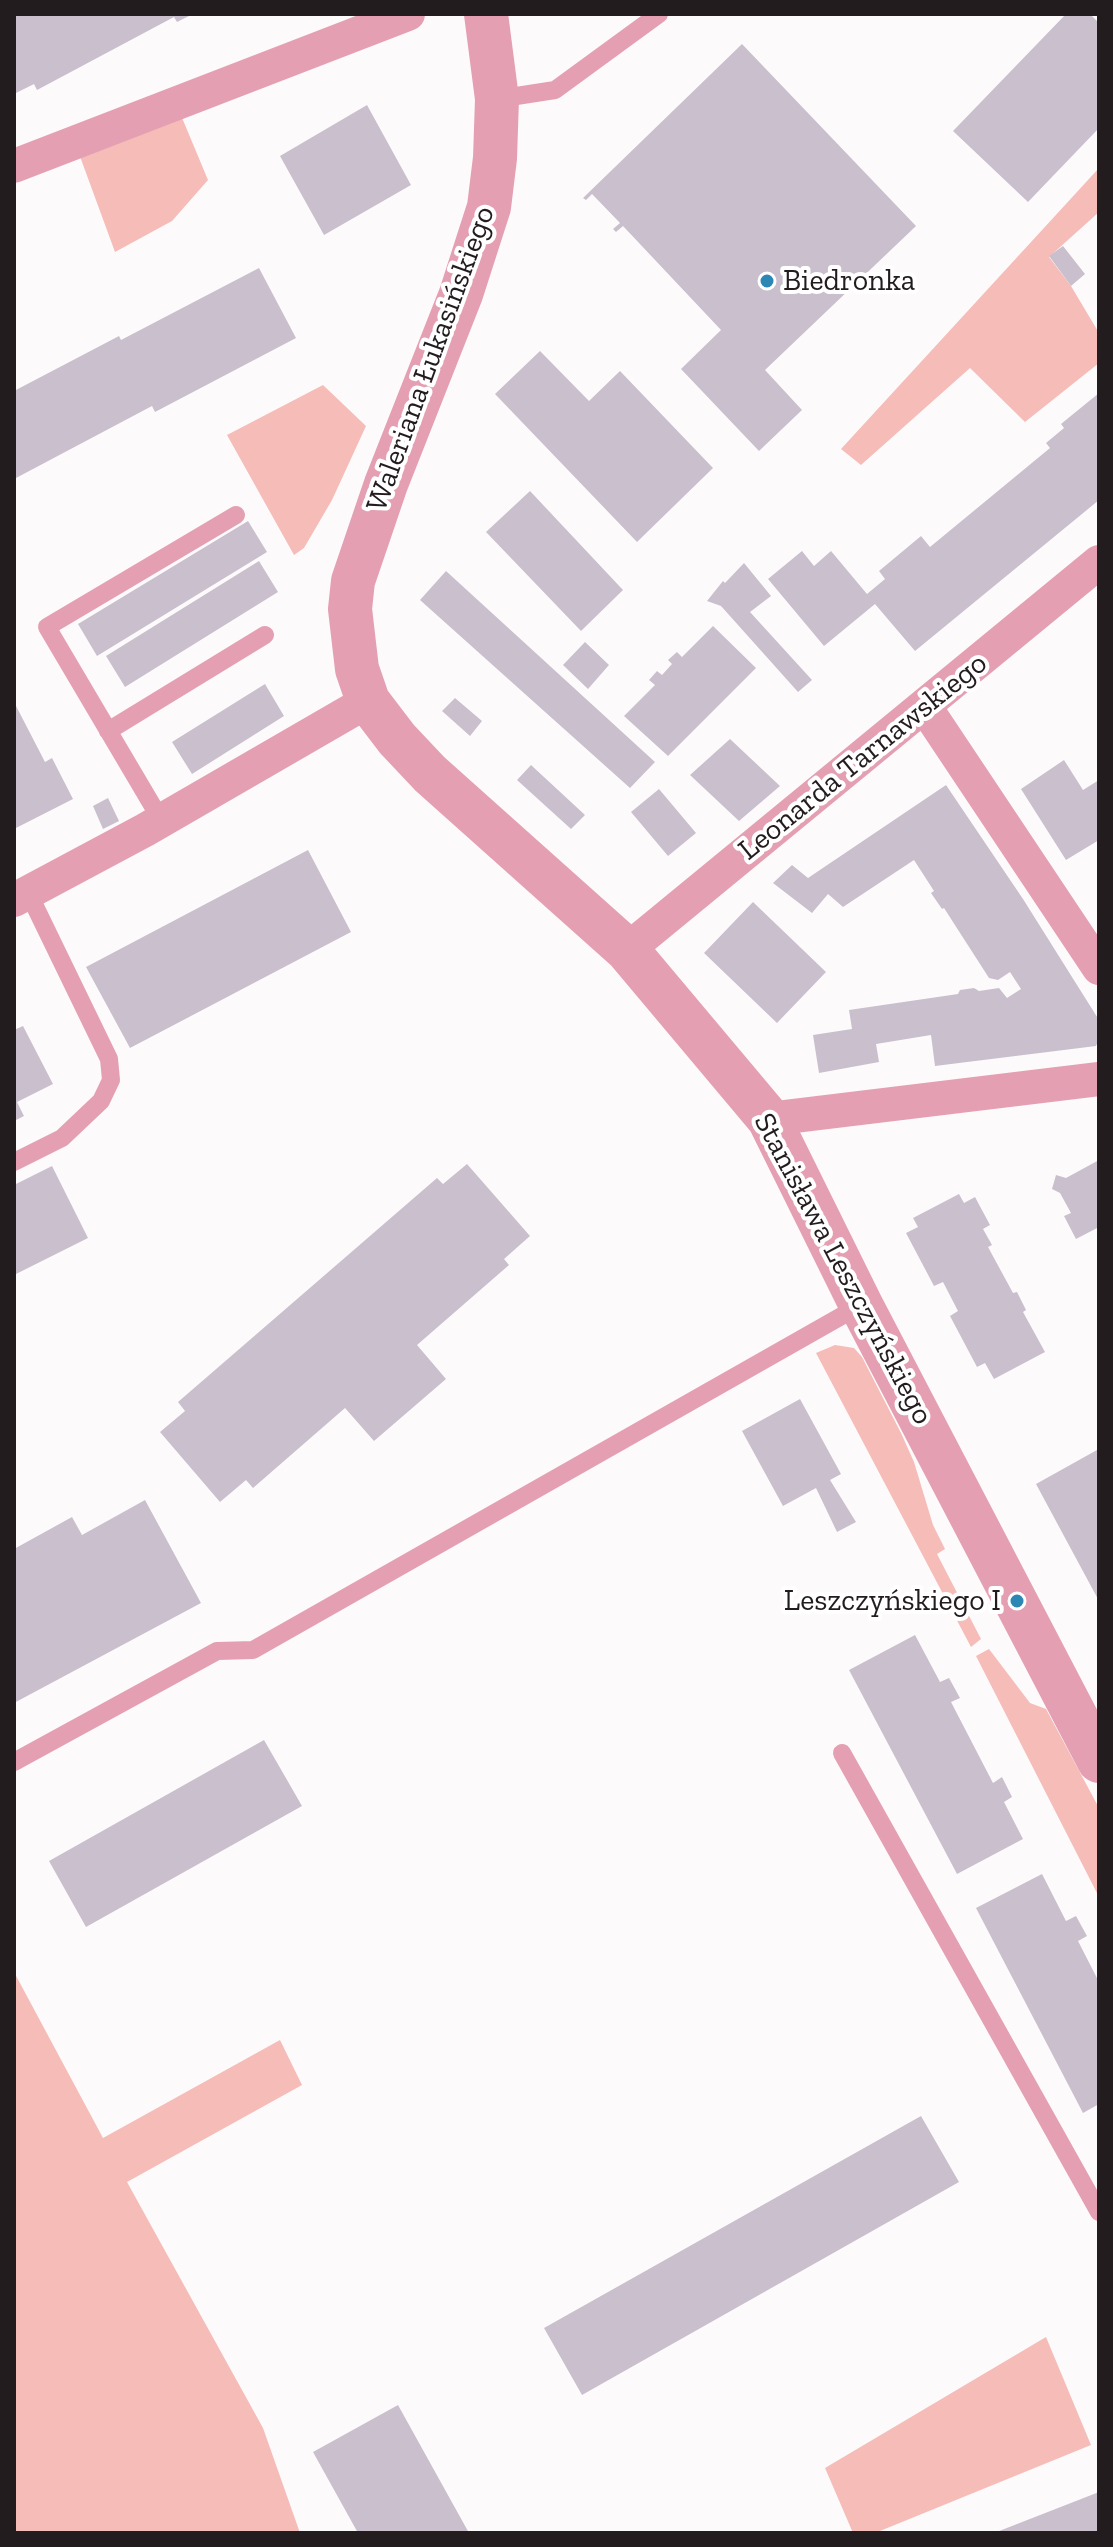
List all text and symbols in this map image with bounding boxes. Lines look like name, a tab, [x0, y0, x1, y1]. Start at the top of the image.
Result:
street label: Waleriana Łukasińskiego	[359, 202, 503, 516]
place label: Biedronka	[783, 263, 915, 299]
marker: Biedronka	[758, 272, 776, 290]
street label: Leonarda Tarnawskiego	[731, 646, 995, 868]
street label: Stanisława Leszczyńskiego	[746, 1107, 940, 1431]
place label: Leszczyńskiego I	[784, 1583, 1001, 1619]
marker: Leszczyńskiego I	[1008, 1592, 1026, 1610]

